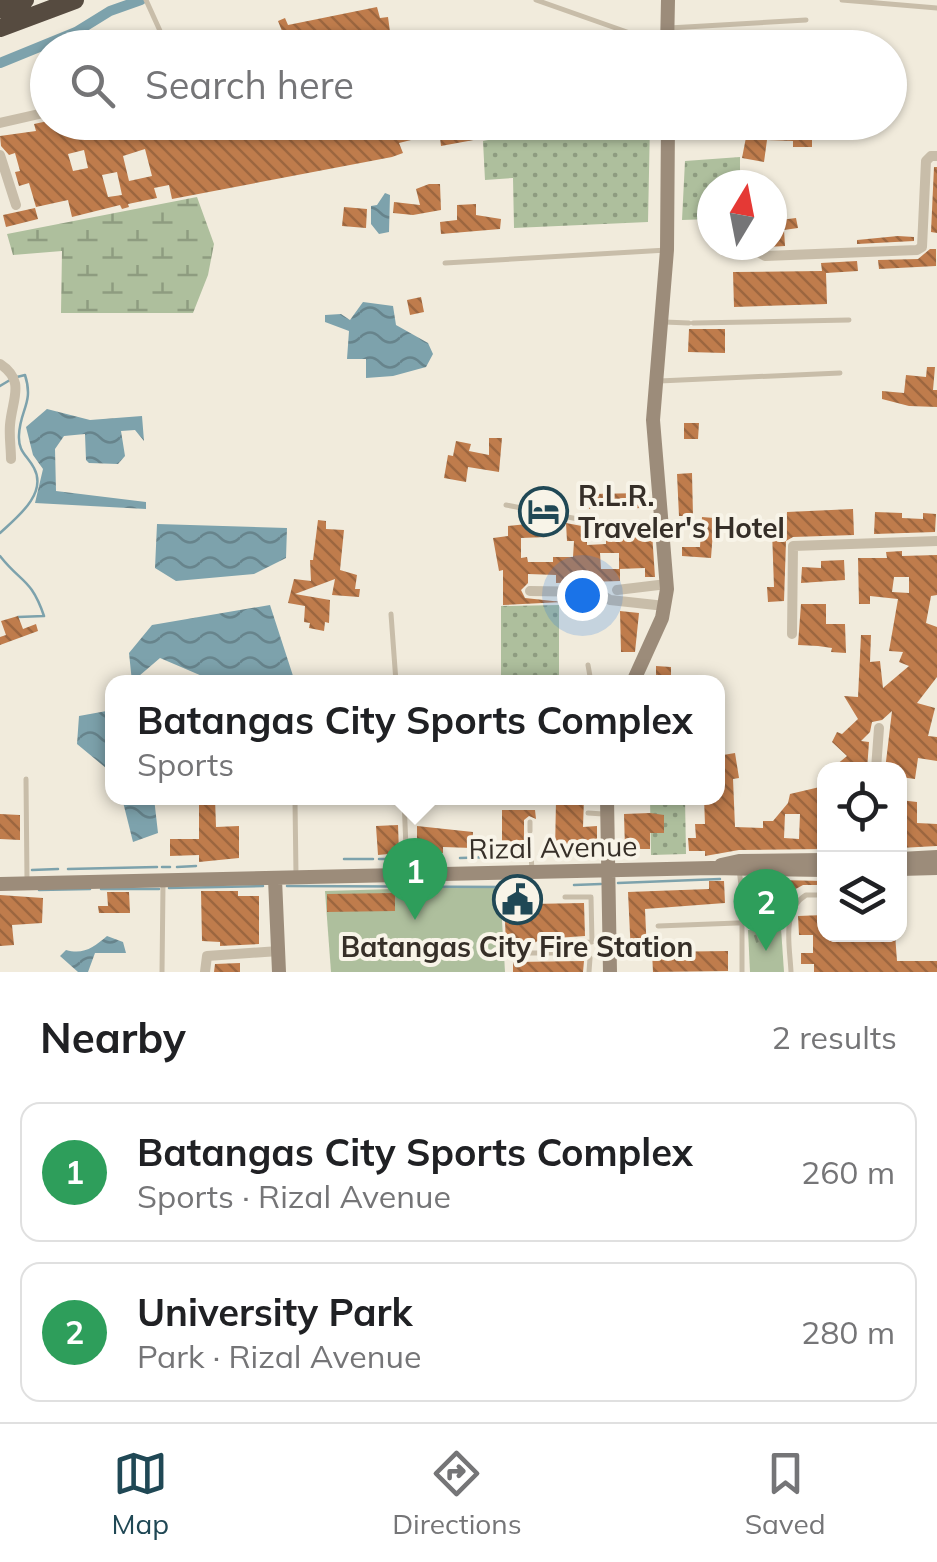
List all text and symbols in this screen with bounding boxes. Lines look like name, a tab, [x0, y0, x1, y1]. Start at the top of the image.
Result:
search box	[30, 30, 907, 140]
icon: search	[65, 58, 120, 113]
text: Search here	[145, 61, 354, 109]
north arrow	[697, 170, 787, 260]
place label: R.L.R. Traveler's Hotel	[578, 478, 785, 545]
hotel icon: R.L.R. Traveler's Hotel	[517, 485, 569, 537]
your location	[557, 570, 608, 621]
popup	[105, 675, 725, 805]
text: Batangas City Sports Complex	[137, 696, 693, 744]
text: Sports	[137, 744, 234, 784]
map controls	[817, 762, 907, 942]
button: locate	[817, 762, 907, 852]
street label: Rizal Avenue	[468, 828, 638, 866]
pin: 1	[382, 838, 448, 920]
button: layers	[817, 852, 907, 942]
pin: 2	[734, 868, 798, 951]
public building icon: Batangas City Fire Station	[491, 873, 543, 925]
place label: Batangas City Fire Station	[341, 929, 693, 964]
text: Nearby	[40, 1011, 186, 1064]
text: 2 results	[772, 1017, 897, 1057]
text: Batangas City Sports Complex	[137, 1128, 693, 1176]
text: 1	[65, 1152, 84, 1192]
text: 260 m	[801, 1152, 895, 1192]
text: Sports · Rizal Avenue	[137, 1176, 451, 1216]
text: University Park	[137, 1288, 412, 1336]
text: 2	[65, 1312, 84, 1352]
text: 280 m	[801, 1312, 895, 1352]
text: Park · Rizal Avenue	[137, 1336, 421, 1376]
tab: Map	[112, 1446, 169, 1541]
tab: Directions	[392, 1446, 522, 1541]
tab: Saved	[745, 1446, 825, 1541]

